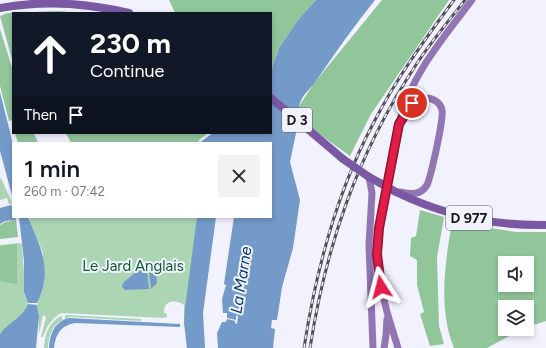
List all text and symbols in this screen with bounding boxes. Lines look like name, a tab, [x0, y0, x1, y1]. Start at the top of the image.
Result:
text: 230 m	[90, 26, 171, 60]
icon: ahead	[24, 28, 76, 80]
text: Continue	[90, 60, 164, 82]
pin	[395, 86, 429, 120]
icon: arrive	[401, 92, 423, 114]
icon: arrive	[65, 104, 87, 126]
text: Then	[24, 106, 57, 124]
road number: D 3	[282, 108, 312, 132]
text: 1 min	[24, 154, 80, 183]
button: close	[218, 155, 260, 197]
text: 260 m · 07:42	[24, 184, 105, 199]
road number: D 977	[446, 206, 492, 230]
water label: La Marne	[226, 245, 256, 315]
map controls	[498, 256, 534, 336]
button: sound	[498, 256, 534, 292]
park label: Le Jard Anglais	[82, 257, 184, 275]
position arrow	[360, 266, 402, 308]
button: layers	[498, 300, 534, 336]

